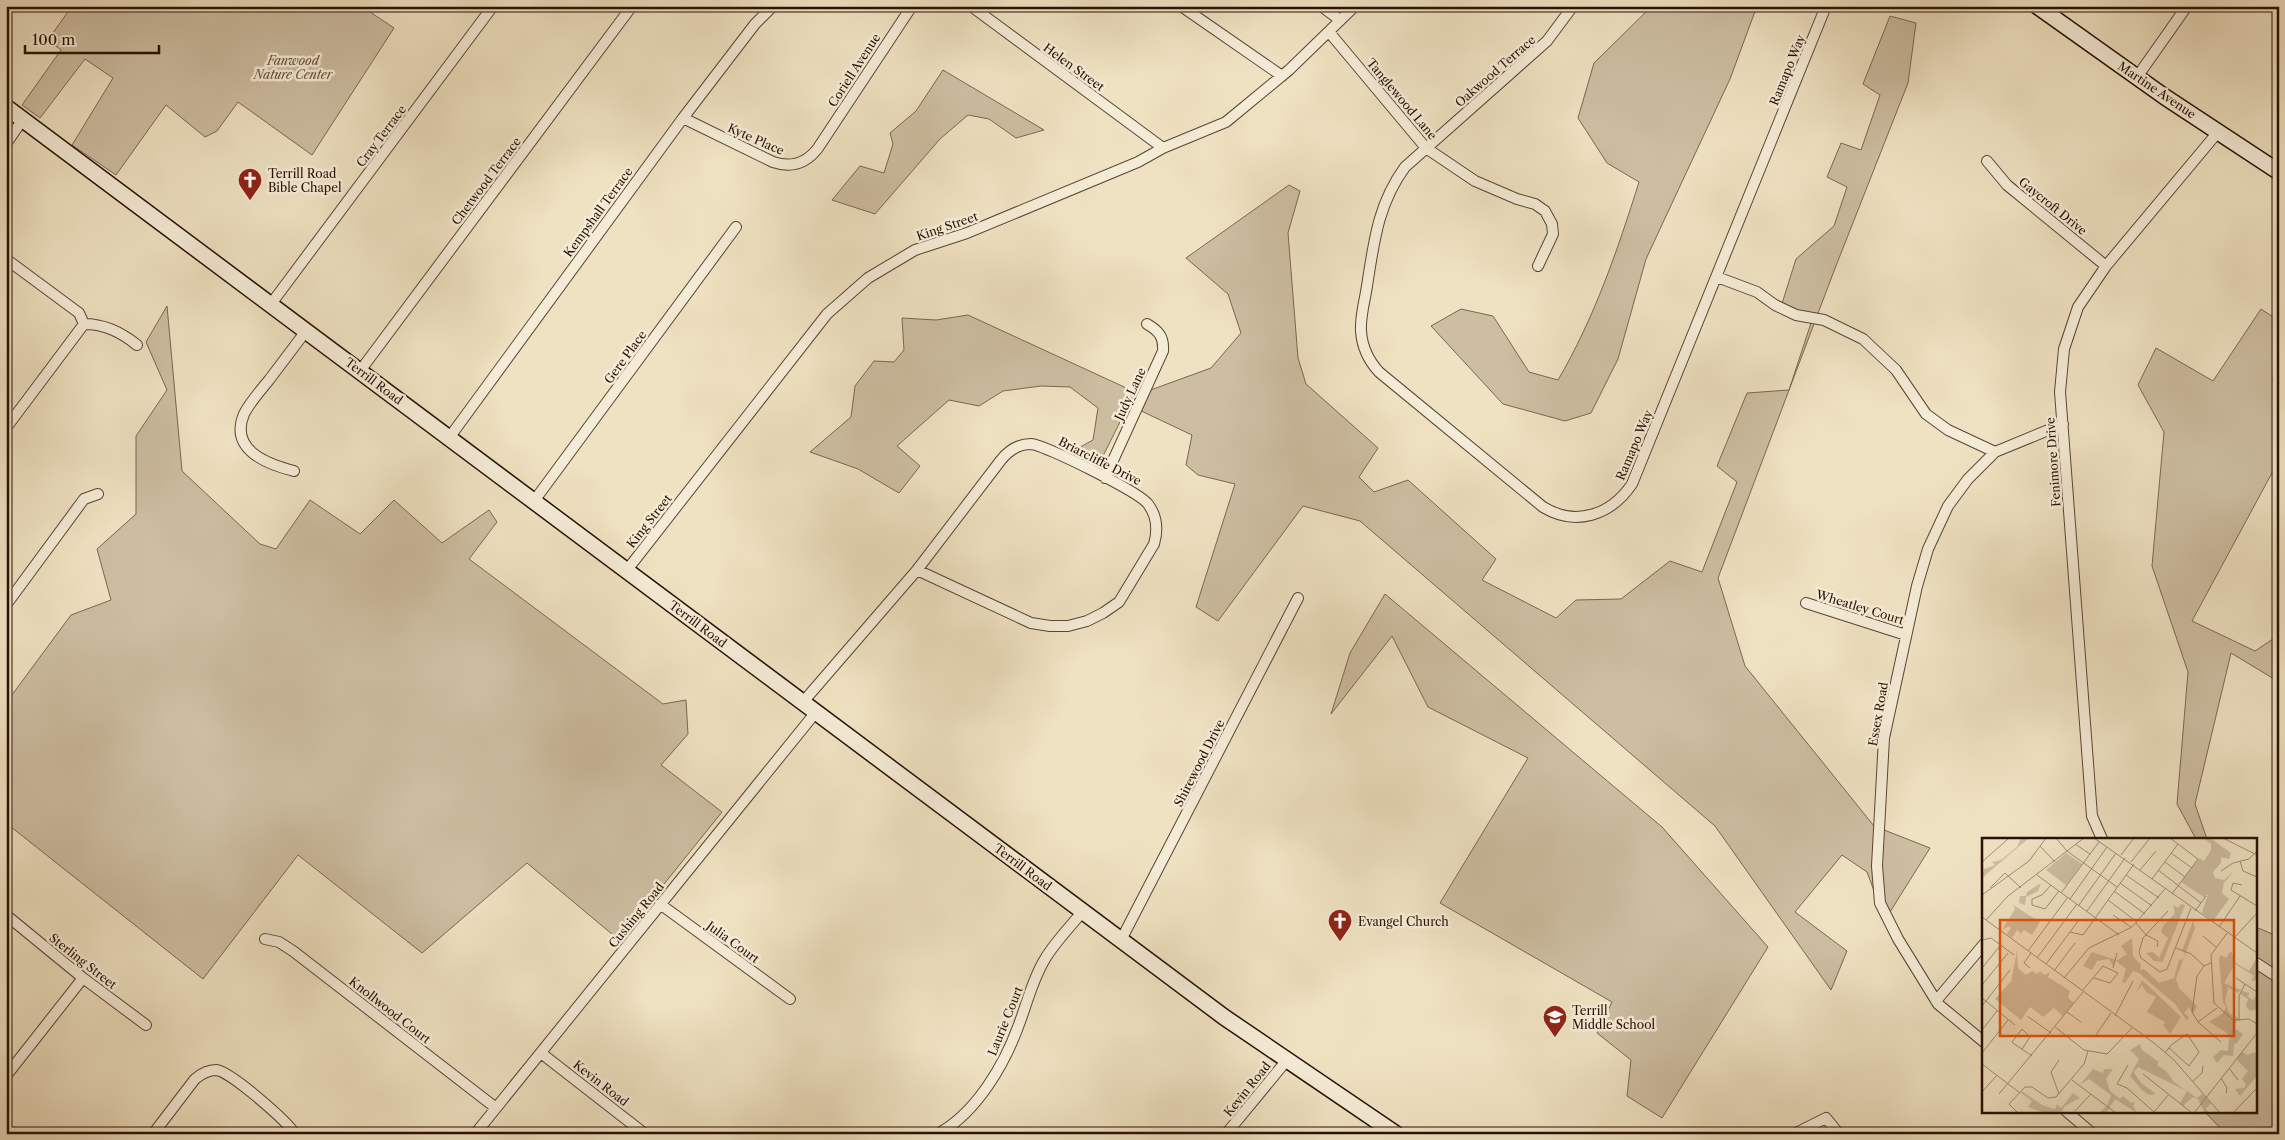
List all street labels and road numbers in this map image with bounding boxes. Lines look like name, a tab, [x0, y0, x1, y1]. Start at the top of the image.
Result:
street label: Coriell Avenue	[825, 30, 883, 110]
street label: Oakwood Terrace	[1452, 32, 1538, 110]
street label: Ramapo Way	[1766, 32, 1808, 108]
street label: Helen Street	[1041, 40, 1108, 95]
street label: Tanglewood Lane	[1364, 55, 1441, 143]
street label: Martine Avenue	[2115, 58, 2199, 122]
street label: Cray Terrace	[353, 102, 409, 170]
street label: Kyte Place	[726, 120, 787, 158]
street label: Chetwood Terrace	[448, 134, 524, 228]
street label: Kempshall Terrace	[560, 164, 636, 260]
street label: Gaycroft Drive	[2016, 174, 2090, 238]
street label: King Street	[914, 208, 980, 244]
street label: Gere Place	[601, 327, 649, 387]
street label: Terrill Road	[342, 354, 406, 408]
street label: Judy Lane	[1110, 365, 1149, 425]
street label: Ramapo Way	[1612, 407, 1656, 482]
street label: Fenimore Drive	[2042, 416, 2064, 507]
street label: Briarcliffe Drive	[1056, 434, 1144, 488]
street label: King Street	[623, 491, 675, 551]
street label: Wheatley Court	[1813, 586, 1906, 628]
street label: Terrill Road	[666, 597, 730, 651]
street label: Essex Road	[1865, 680, 1891, 747]
street label: Shirewood Drive	[1171, 717, 1228, 809]
street label: Terrill Road	[991, 840, 1055, 894]
street label: Cushing Road	[605, 879, 667, 951]
street label: Julia Court	[702, 917, 763, 967]
street label: Sterling Street	[46, 930, 120, 992]
street label: Knollwood Court	[346, 974, 434, 1047]
street label: Laurie Court	[984, 983, 1026, 1058]
street label: Kevin Road	[570, 1057, 632, 1110]
street label: Kevin Road	[1220, 1058, 1274, 1119]

